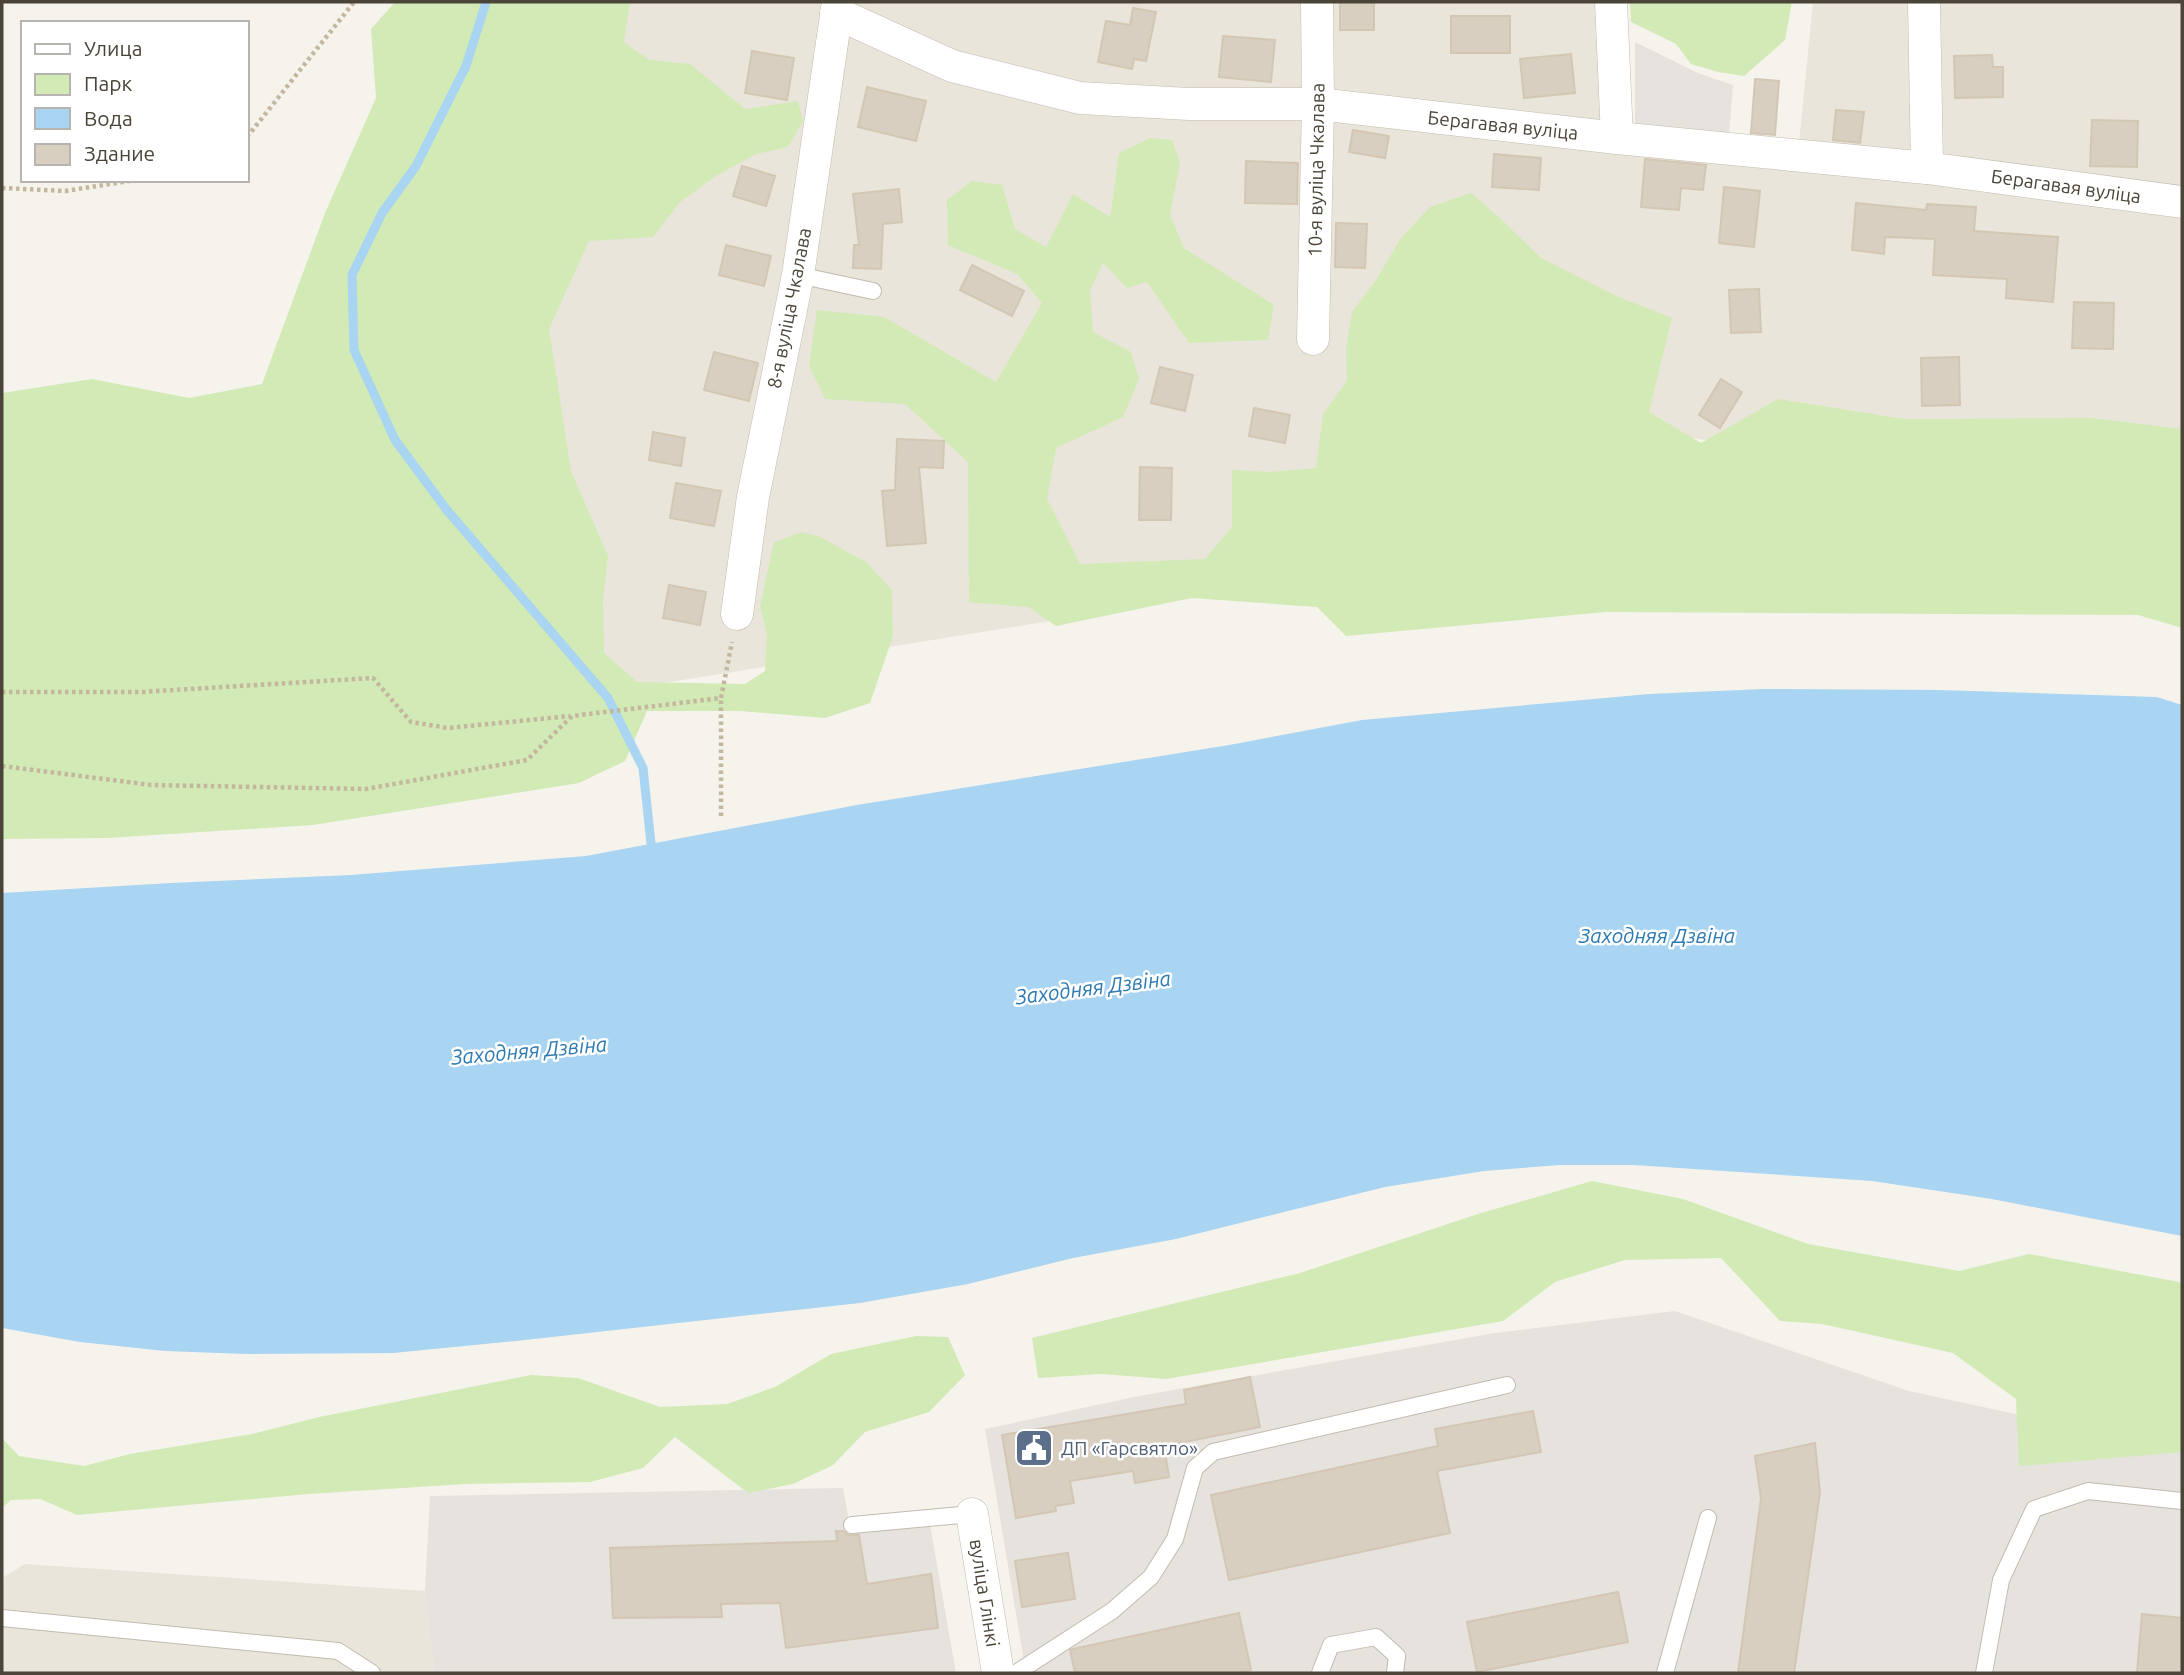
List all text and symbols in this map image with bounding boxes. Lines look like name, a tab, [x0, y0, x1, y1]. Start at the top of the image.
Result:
legend	[21, 21, 248, 182]
text: Улица	[84, 36, 142, 60]
text: Парк	[84, 71, 133, 95]
street label: 10-я вуліца Чкалава	[1303, 83, 1329, 257]
text: Вода	[84, 106, 133, 130]
street label: Берагавая вуліца	[1427, 106, 1579, 144]
text: Здание	[84, 141, 155, 165]
street label: Берагавая вуліца	[1990, 165, 2142, 207]
street label: 8-я вуліца Чкалава	[763, 226, 815, 390]
water label: Заходняя Дзвіна	[1578, 923, 1735, 947]
water label: Заходняя Дзвіна	[1013, 966, 1172, 1009]
water label: Заходняя Дзвіна	[449, 1031, 608, 1069]
public building icon: ДП «Гарсвятло»	[1013, 1427, 1055, 1469]
place label: ДП «Гарсвятло»	[1061, 1437, 1198, 1459]
street label: вуліца Глінкі	[966, 1537, 1004, 1649]

